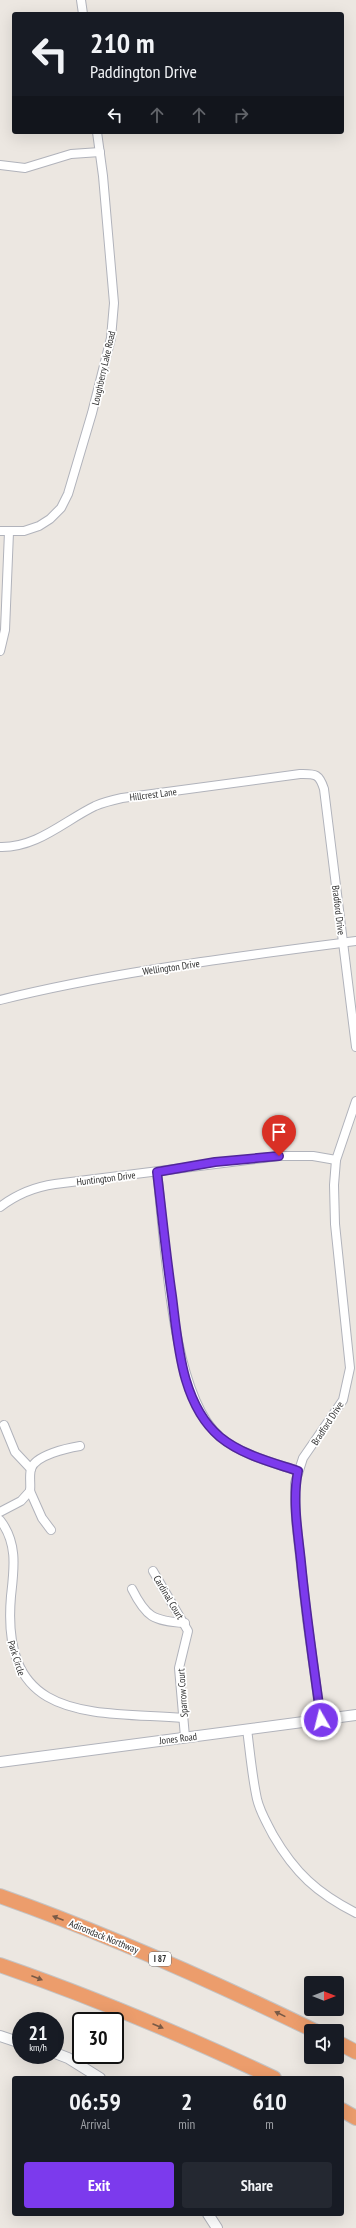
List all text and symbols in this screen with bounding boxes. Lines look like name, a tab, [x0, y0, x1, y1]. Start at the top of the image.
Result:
text: 210 m	[90, 24, 154, 61]
icon: left	[24, 28, 76, 80]
text: Paddington Drive	[90, 60, 197, 83]
icon: left	[104, 104, 126, 126]
icon: ahead	[146, 104, 168, 126]
icon: ahead	[188, 104, 210, 126]
icon: right	[230, 104, 252, 126]
street label: Loughberry Lake Road	[89, 330, 118, 406]
street label: Hillcrest Lane	[129, 785, 177, 804]
street label: Bradford Drive	[329, 884, 348, 936]
street label: Wellington Drive	[142, 957, 201, 978]
pin	[262, 1115, 296, 1156]
icon: arrive	[268, 1121, 290, 1143]
street label: Huntington Drive	[76, 1168, 136, 1189]
street label: Bradford Drive	[308, 1399, 346, 1448]
street label: Cardinal Court	[150, 1573, 187, 1622]
street label: Park Circle	[5, 1639, 28, 1677]
street label: Sparrow Court	[174, 1668, 191, 1718]
position arrow	[300, 1699, 342, 1741]
street label: Jones Road	[158, 1730, 198, 1747]
one-way arrow	[52, 1914, 64, 1920]
street label: Adirondack Northway	[67, 1917, 141, 1956]
road number: I 87	[149, 1952, 171, 1966]
one-way arrow	[31, 1976, 43, 1982]
north arrow	[304, 1976, 344, 2016]
map controls	[304, 1976, 344, 2064]
one-way arrow	[274, 2011, 286, 2017]
speed limit sign: 30	[72, 2012, 124, 2064]
text: 21	[28, 2020, 48, 2046]
one-way arrow	[152, 2024, 164, 2030]
button: sound	[304, 2024, 344, 2064]
text: km/h	[29, 2041, 47, 2054]
text: 06:59	[69, 2086, 121, 2117]
text: 2	[181, 2086, 192, 2117]
text: 610	[252, 2086, 287, 2117]
text: Arrival	[80, 2116, 110, 2133]
text: min	[178, 2116, 195, 2133]
text: m	[265, 2116, 274, 2133]
button: Exit	[24, 2162, 174, 2208]
button: Share	[182, 2162, 332, 2208]

